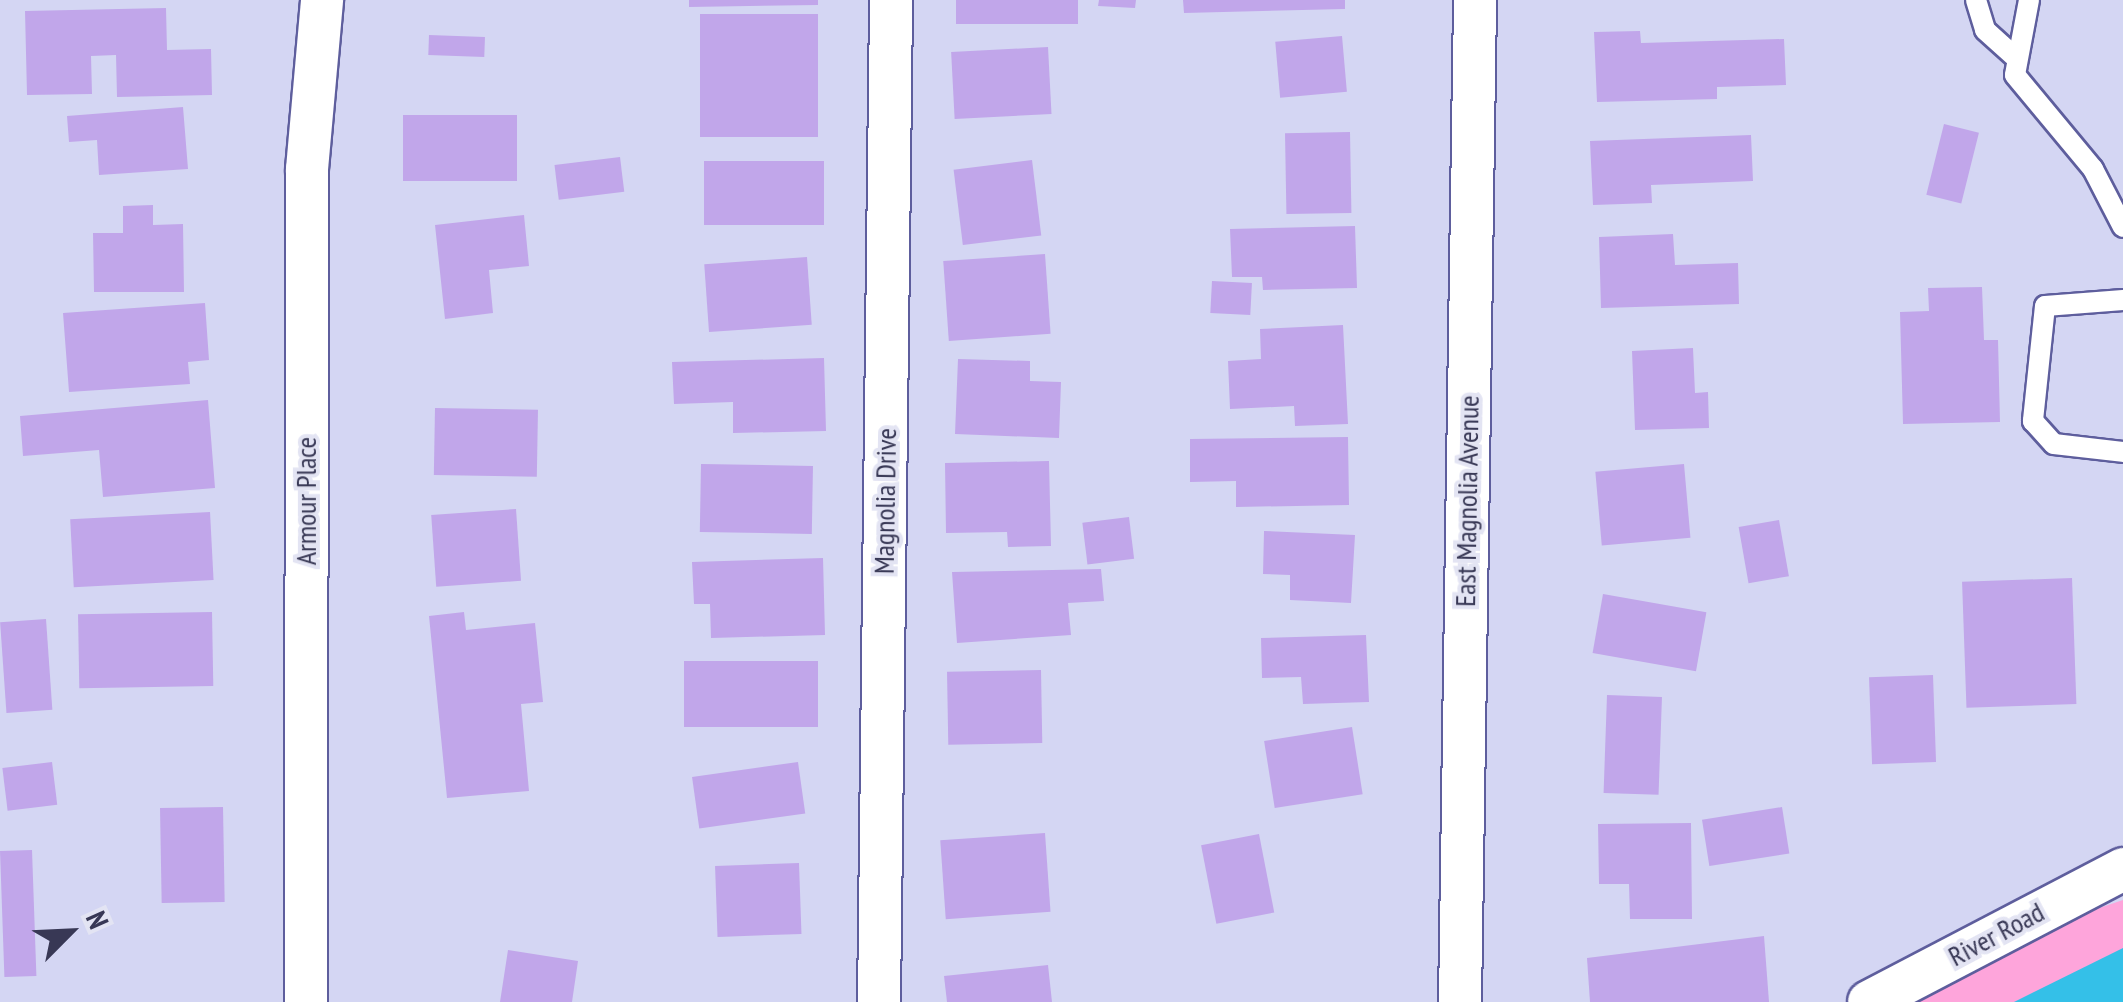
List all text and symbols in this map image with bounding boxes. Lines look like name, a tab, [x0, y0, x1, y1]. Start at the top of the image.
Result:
street label: East Magnolia Avenue	[1448, 395, 1486, 607]
street label: Magnolia Drive	[867, 428, 903, 574]
street label: Armour Place	[289, 437, 323, 565]
north arrow	[20, 882, 120, 982]
street label: River Road	[1942, 895, 2050, 973]
text: N	[78, 905, 118, 934]

